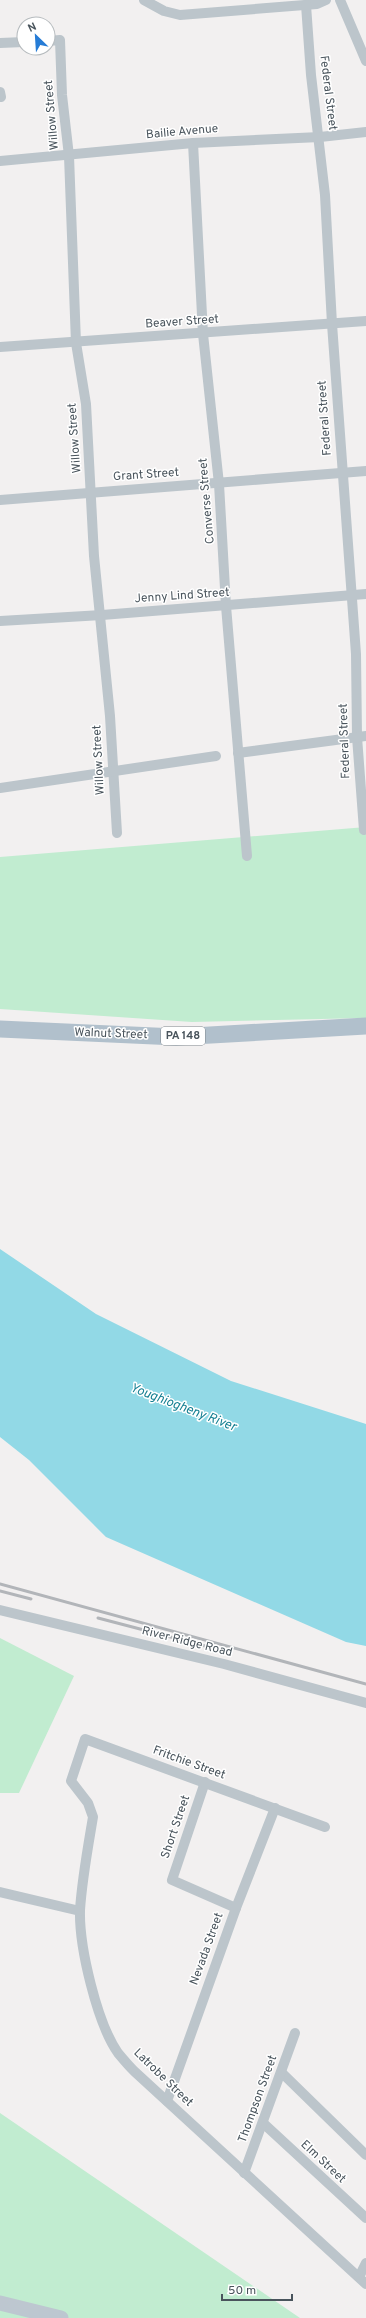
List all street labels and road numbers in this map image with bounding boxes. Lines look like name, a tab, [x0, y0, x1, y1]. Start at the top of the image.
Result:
street label: Federal Street	[315, 55, 341, 131]
street label: Willow Street	[41, 79, 63, 151]
street label: Bailie Avenue	[145, 121, 219, 143]
street label: Beaver Street	[145, 311, 219, 333]
street label: Federal Street	[314, 380, 336, 456]
street label: Willow Street	[65, 402, 85, 474]
street label: Converse Street	[195, 457, 219, 545]
street label: Grant Street	[112, 465, 180, 485]
street label: Jenny Lind Street	[134, 585, 230, 607]
street label: Federal Street	[336, 703, 354, 779]
street label: Willow Street	[89, 724, 109, 796]
street label: Walnut Street	[74, 1025, 148, 1043]
road number: PA 148	[161, 1027, 205, 1045]
street label: River Ridge Road	[140, 1623, 234, 1661]
street label: Fritchie Street	[151, 1742, 227, 1784]
street label: Short Street	[158, 1793, 194, 1861]
street label: Nevada Street	[186, 1911, 228, 1987]
street label: Latrobe Street	[130, 2045, 196, 2111]
street label: Thompson Street	[235, 2053, 281, 2145]
street label: Elm Street	[297, 2137, 349, 2187]

